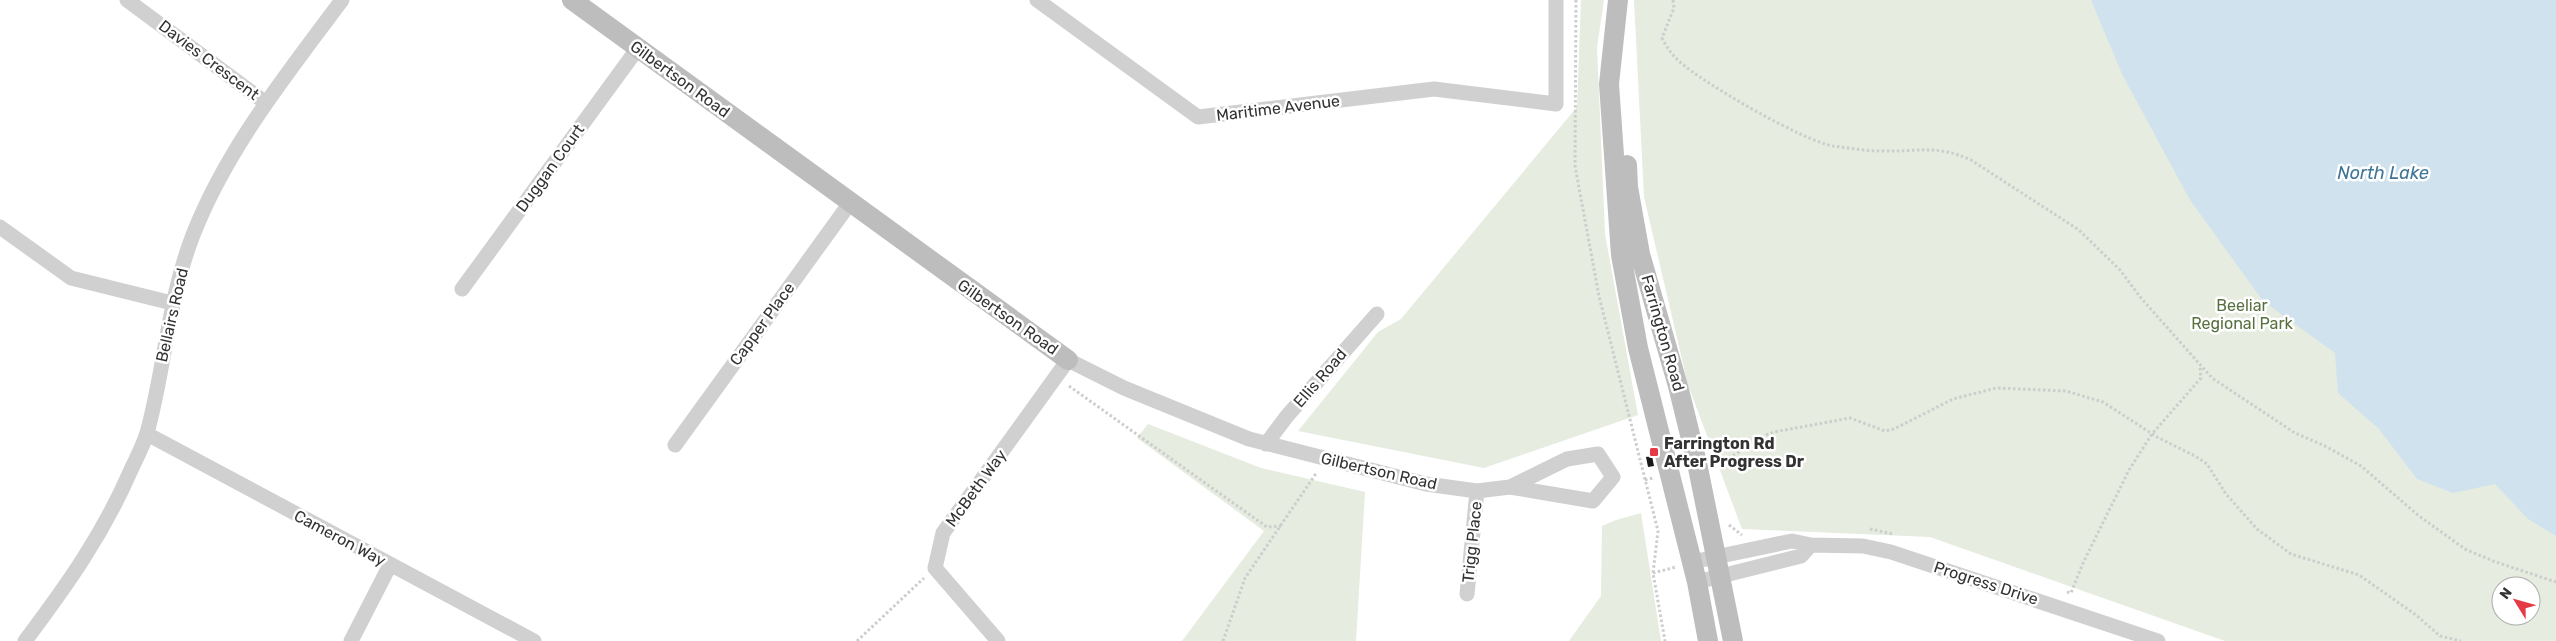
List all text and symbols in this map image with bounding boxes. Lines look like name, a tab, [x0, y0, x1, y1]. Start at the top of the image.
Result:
street label: Davies Crescent	[155, 16, 263, 104]
street label: Gilbertson Road	[627, 37, 733, 121]
street label: Maritime Avenue	[1215, 91, 1341, 125]
street label: Duggan Court	[512, 120, 588, 216]
water label: North Lake	[2337, 162, 2429, 184]
street label: Bellairs Road	[152, 266, 192, 364]
street label: Farrington Road	[1637, 273, 1689, 393]
street label: Gilbertson Road	[954, 275, 1062, 359]
street label: Capper Place	[726, 279, 798, 369]
park label: Beeliar Regional Park	[2191, 296, 2294, 333]
street label: Ellis Road	[1289, 345, 1351, 411]
place label: Farrington Rd After Progress Dr	[1664, 434, 1805, 471]
street label: McBeth Way	[942, 446, 1010, 530]
marker: Farrington Rd After Progress Dr	[1648, 446, 1660, 458]
street label: Gilbertson Road	[1319, 448, 1439, 494]
street label: Trigg Place	[1458, 500, 1486, 584]
street label: Cameron Way	[291, 506, 389, 570]
street label: Progress Drive	[1931, 557, 2041, 609]
north arrow	[2491, 576, 2541, 626]
text: N	[2496, 584, 2516, 603]

